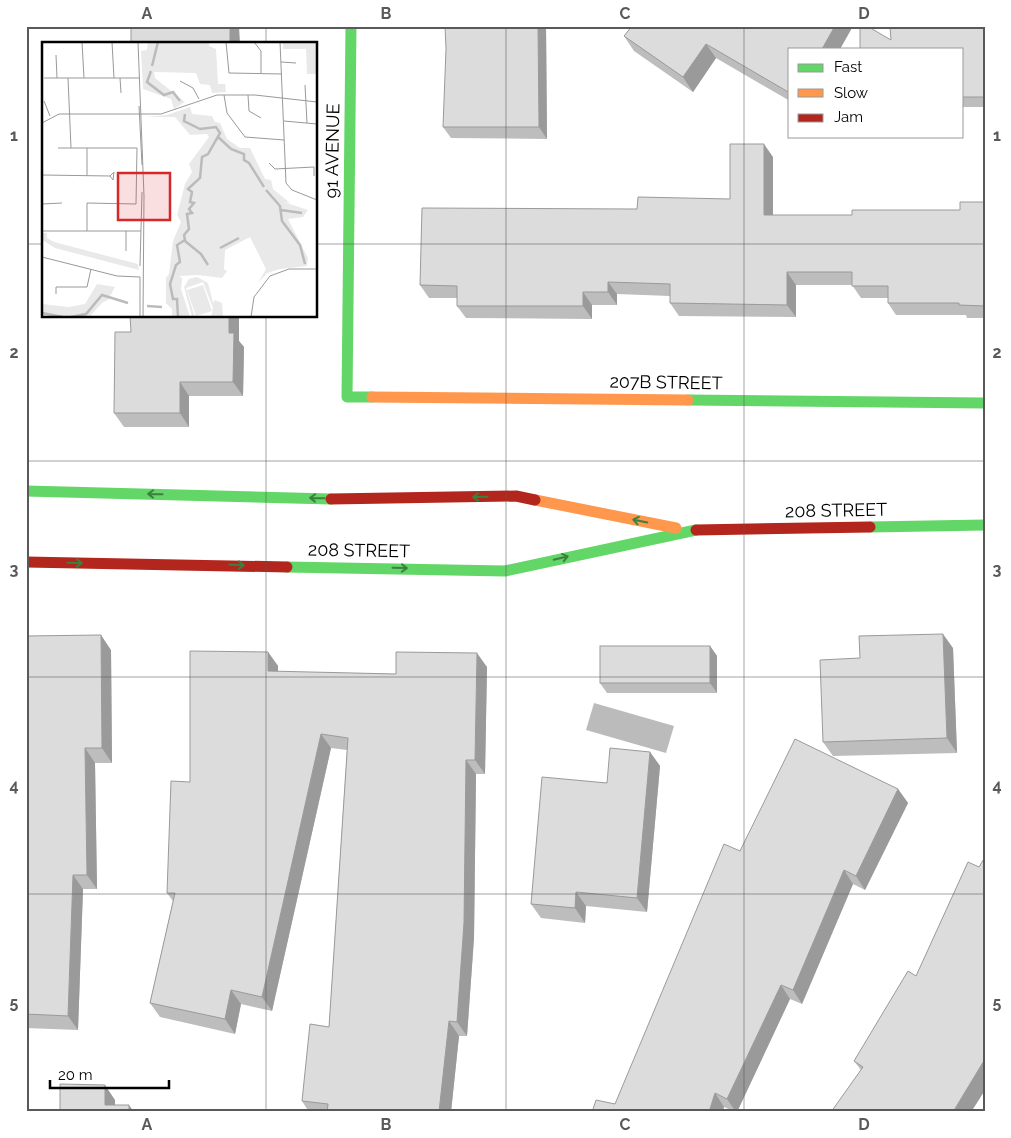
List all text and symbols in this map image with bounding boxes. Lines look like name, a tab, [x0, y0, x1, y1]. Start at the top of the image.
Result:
text: A	[142, 4, 153, 23]
text: B	[381, 4, 392, 23]
text: C	[620, 4, 631, 23]
text: D	[858, 4, 870, 23]
inset map	[42, 42, 318, 318]
legend	[788, 48, 964, 138]
text: Fast	[834, 58, 862, 76]
text: Slow	[834, 84, 868, 102]
street label: 91 AVENUE	[321, 103, 343, 199]
text: Jam	[834, 108, 863, 126]
text: 1	[10, 126, 18, 145]
text: 1	[993, 126, 1001, 145]
text: 2	[9, 343, 19, 362]
text: 2	[992, 343, 1002, 362]
street label: 207B STREET	[609, 371, 723, 393]
one-way arrow	[147, 490, 163, 499]
one-way arrow	[472, 492, 488, 502]
one-way arrow	[309, 494, 325, 503]
street label: 208 STREET	[785, 499, 887, 521]
one-way arrow	[632, 516, 648, 525]
street label: 208 STREET	[308, 539, 410, 561]
one-way arrow	[553, 553, 569, 563]
one-way arrow	[66, 558, 83, 568]
text: 3	[10, 560, 19, 579]
one-way arrow	[229, 560, 245, 570]
text: 3	[993, 560, 1002, 579]
one-way arrow	[392, 563, 408, 573]
text: 4	[9, 776, 19, 795]
text: 4	[992, 776, 1002, 795]
text: 5	[10, 993, 19, 1012]
text: 5	[993, 993, 1002, 1012]
scale bar	[50, 1058, 169, 1090]
text: 20 m	[58, 1066, 93, 1084]
text: A	[142, 1115, 153, 1134]
text: B	[381, 1115, 392, 1134]
text: C	[620, 1115, 631, 1134]
text: D	[858, 1115, 870, 1134]

